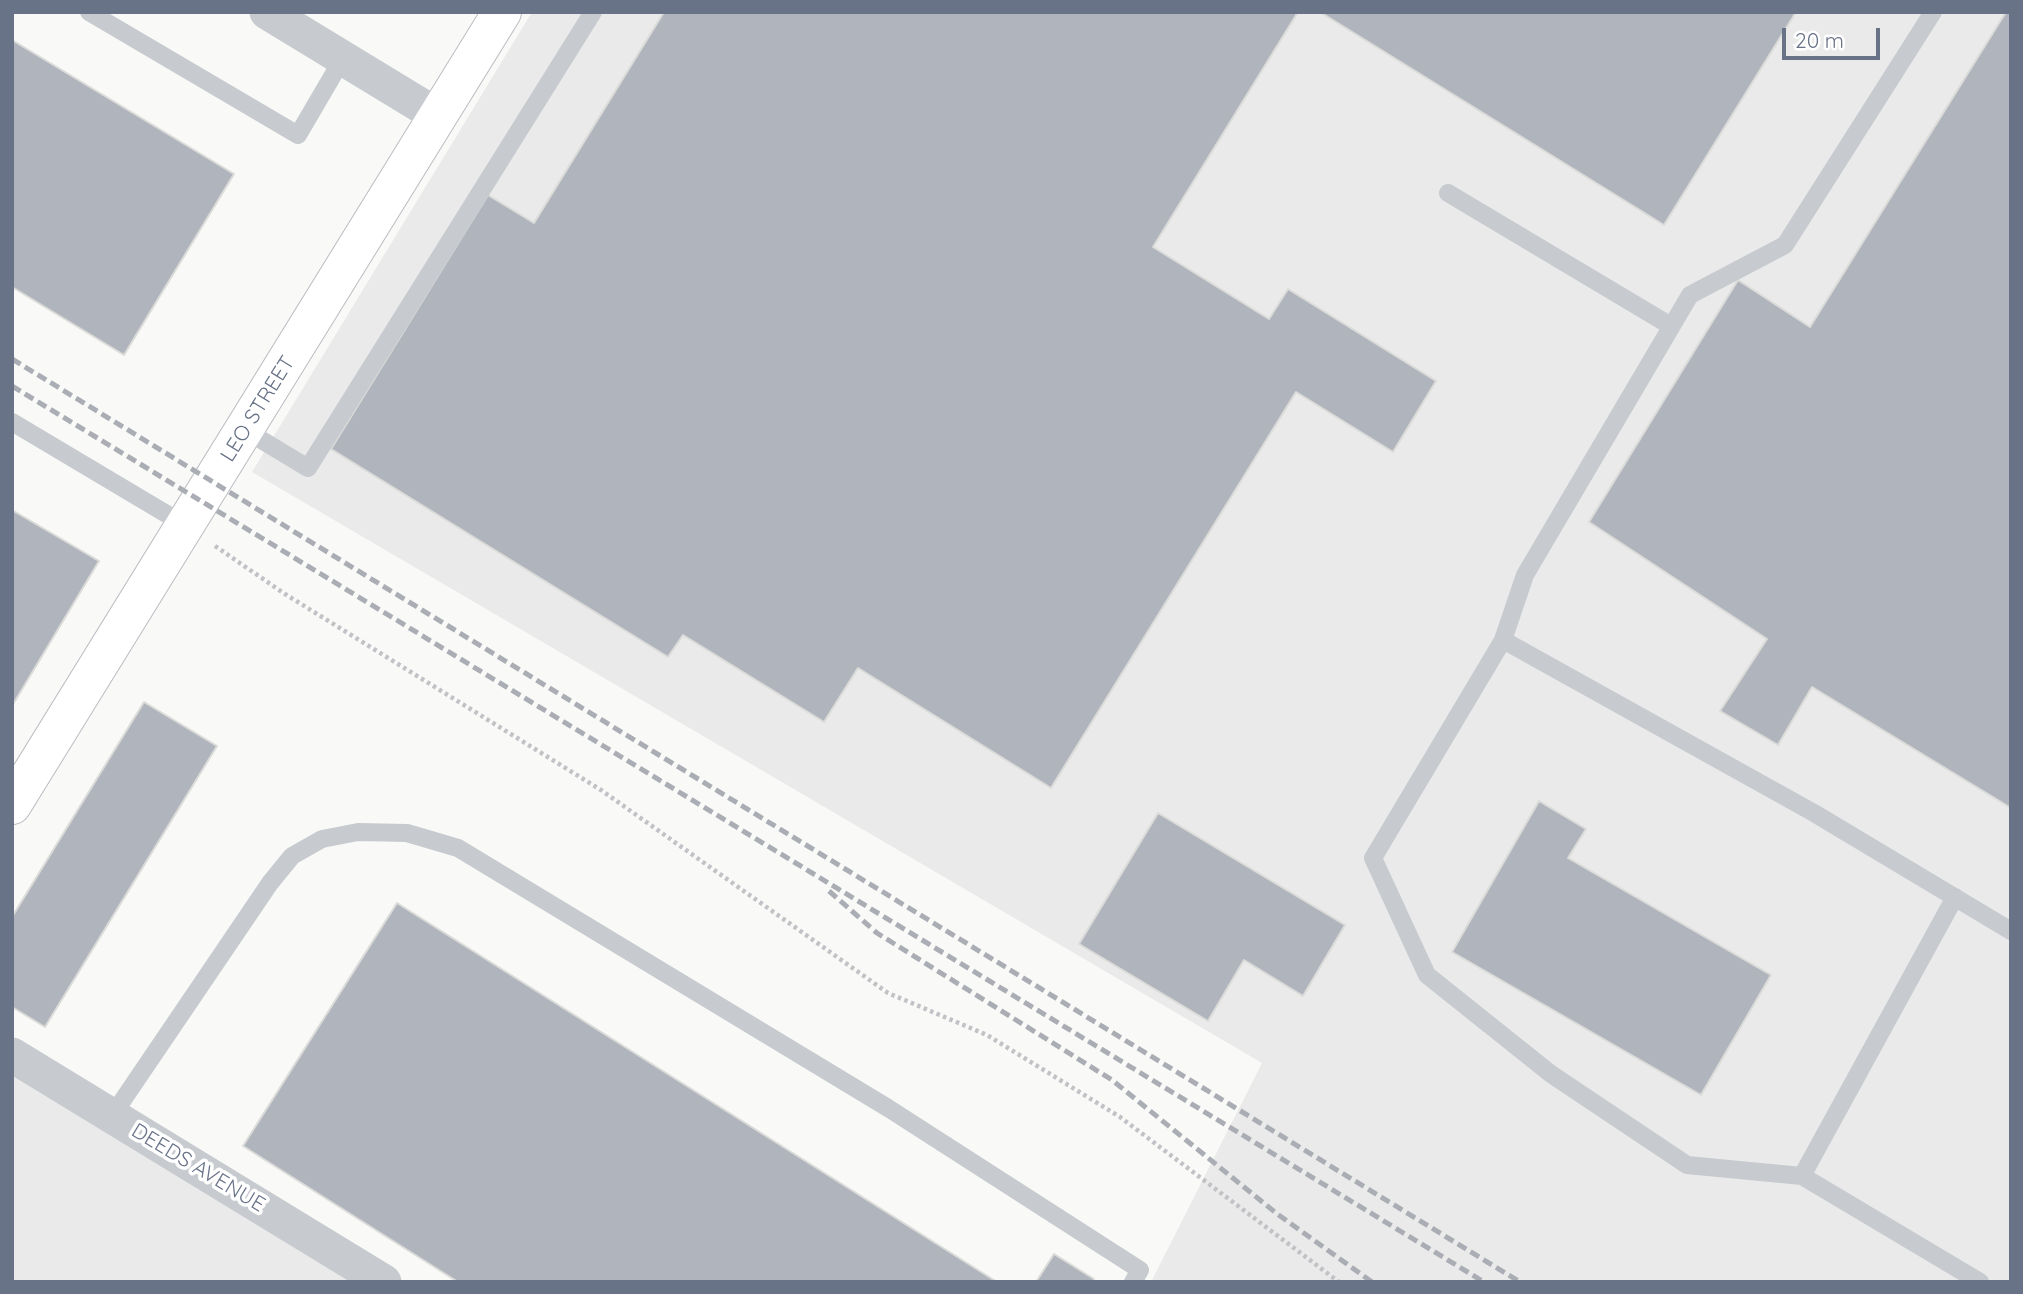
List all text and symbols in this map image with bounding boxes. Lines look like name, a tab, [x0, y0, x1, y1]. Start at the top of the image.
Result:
scale bar	[1785, 14, 1883, 58]
text: 20 m	[1795, 27, 1844, 53]
street label: LEO STREET	[216, 351, 300, 467]
street label: DEEDS AVENUE	[127, 1118, 269, 1218]

